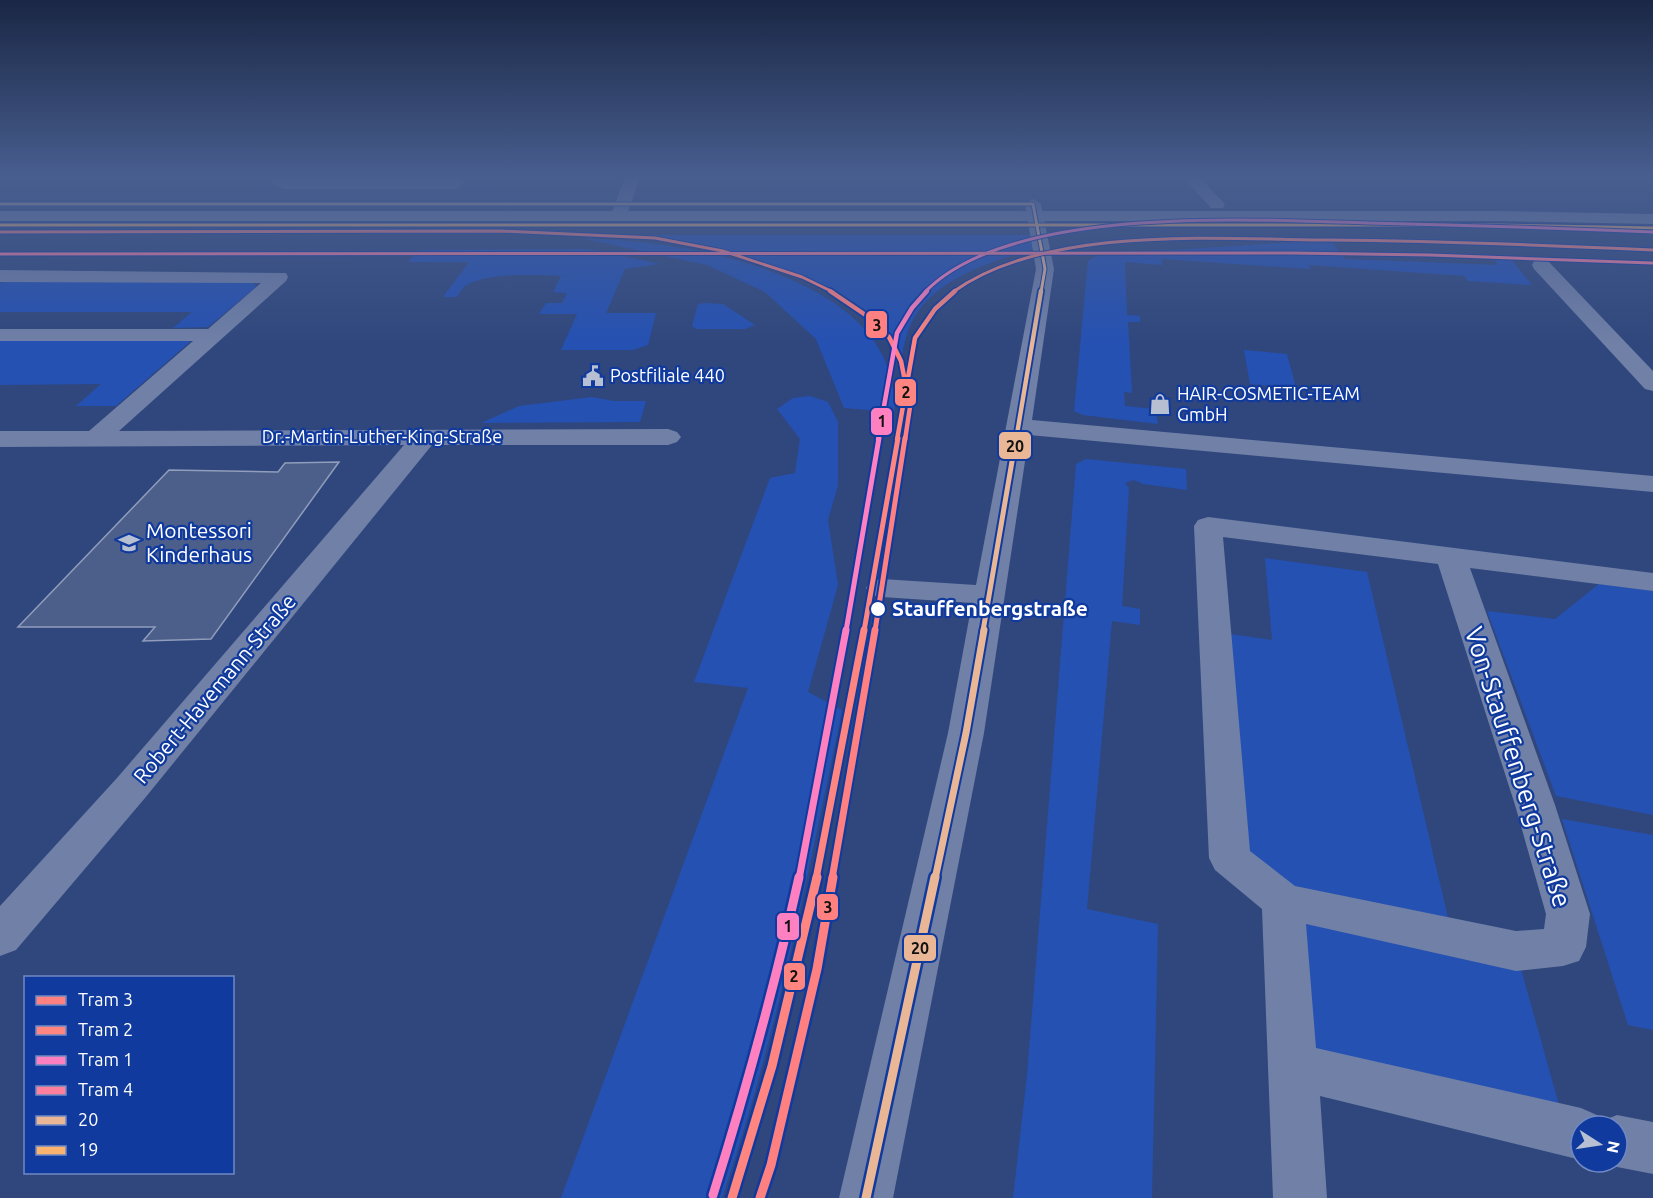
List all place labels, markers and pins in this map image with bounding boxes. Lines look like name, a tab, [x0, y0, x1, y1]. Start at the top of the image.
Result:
public building icon: Postfiliale 440	[581, 364, 605, 388]
place label: Postfiliale 440	[610, 365, 725, 385]
place label: HAIR-COSMETIC-TEAM GmbH	[1177, 383, 1360, 424]
shop icon: HAIR-COSMETIC-TEAM GmbH	[1148, 392, 1172, 416]
place label: Montessori Kinderhaus	[146, 518, 252, 566]
school or university icon: Montessori Kinderhaus	[117, 531, 141, 555]
place label: Stauffenbergstraße	[892, 596, 1088, 620]
marker: Stauffenbergstraße	[869, 600, 887, 618]

